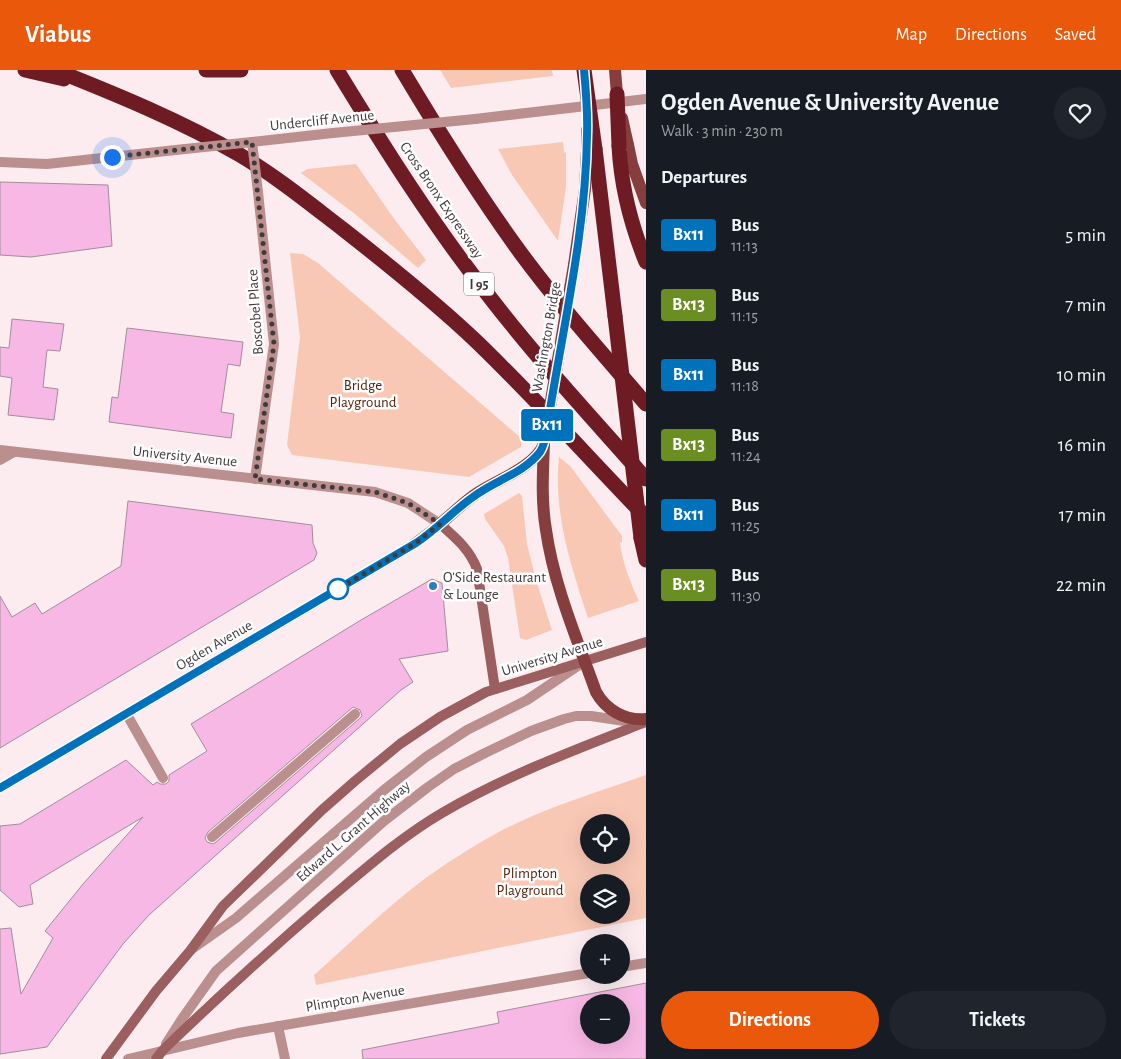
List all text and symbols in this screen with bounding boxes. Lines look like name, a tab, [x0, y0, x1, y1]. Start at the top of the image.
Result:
text: Viabus	[25, 23, 91, 47]
text: Map	[896, 26, 927, 44]
text: Directions	[955, 26, 1027, 44]
text: Saved	[1055, 26, 1096, 44]
button: heart	[1054, 87, 1106, 139]
text: Ogden Avenue & University Avenue	[661, 91, 999, 115]
street label: Undercliff Avenue	[269, 108, 375, 133]
text: Walk · 3 min · 230 m	[661, 123, 783, 139]
street label: Cross Bronx Expressway	[397, 139, 486, 262]
your location	[100, 145, 125, 170]
text: Departures	[661, 168, 747, 187]
text: Bus	[731, 216, 759, 235]
text: Bx11	[673, 226, 704, 244]
text: 5 min	[1065, 226, 1106, 245]
text: 11:13	[731, 238, 758, 254]
street label: Boscobel Place	[245, 269, 266, 355]
road number: I 95	[464, 272, 494, 295]
street label: Washington Bridge	[529, 281, 564, 393]
text: Bus	[731, 286, 759, 305]
text: Bx13	[672, 296, 705, 314]
text: 7 min	[1065, 296, 1106, 315]
text: 11:15	[731, 308, 758, 324]
text: Bus	[731, 356, 759, 375]
text: Bx11	[673, 366, 704, 384]
text: 10 min	[1057, 366, 1106, 385]
park label: Bridge Playground	[330, 378, 397, 410]
text: 11:18	[731, 378, 759, 394]
line badge: Bx11	[512, 409, 582, 441]
text: Bx11	[531, 416, 563, 434]
text: Bus	[731, 426, 759, 445]
text: Bx13	[672, 436, 705, 454]
text: 16 min	[1058, 436, 1106, 455]
street label: University Avenue	[132, 444, 238, 469]
text: 11:24	[731, 448, 761, 464]
text: Bus	[731, 496, 759, 515]
text: Bx11	[673, 506, 704, 524]
text: 17 min	[1059, 506, 1106, 525]
text: 11:25	[731, 518, 760, 534]
text: Bus	[731, 566, 759, 585]
place label: O'Side Restaurant & Lounge	[443, 570, 546, 602]
text: Bx13	[672, 576, 705, 594]
text: 22 min	[1056, 576, 1106, 595]
unlabelled marker	[327, 578, 349, 600]
marker: O'Side Restaurant & Lounge	[427, 580, 439, 592]
text: 11:30	[731, 588, 761, 604]
street label: Ogden Avenue	[173, 618, 255, 673]
street label: University Avenue	[500, 634, 605, 679]
street label: Edward L. Grant Highway	[294, 778, 414, 885]
map controls	[580, 814, 630, 1044]
button: locate	[580, 814, 630, 864]
park label: Plimpton Playground	[497, 866, 564, 898]
button: layers	[580, 874, 630, 924]
button: +	[580, 934, 630, 984]
street label: Plimpton Avenue	[304, 982, 406, 1015]
button: Directions	[661, 991, 879, 1049]
button: Tickets	[889, 991, 1106, 1049]
button: −	[580, 994, 630, 1044]

